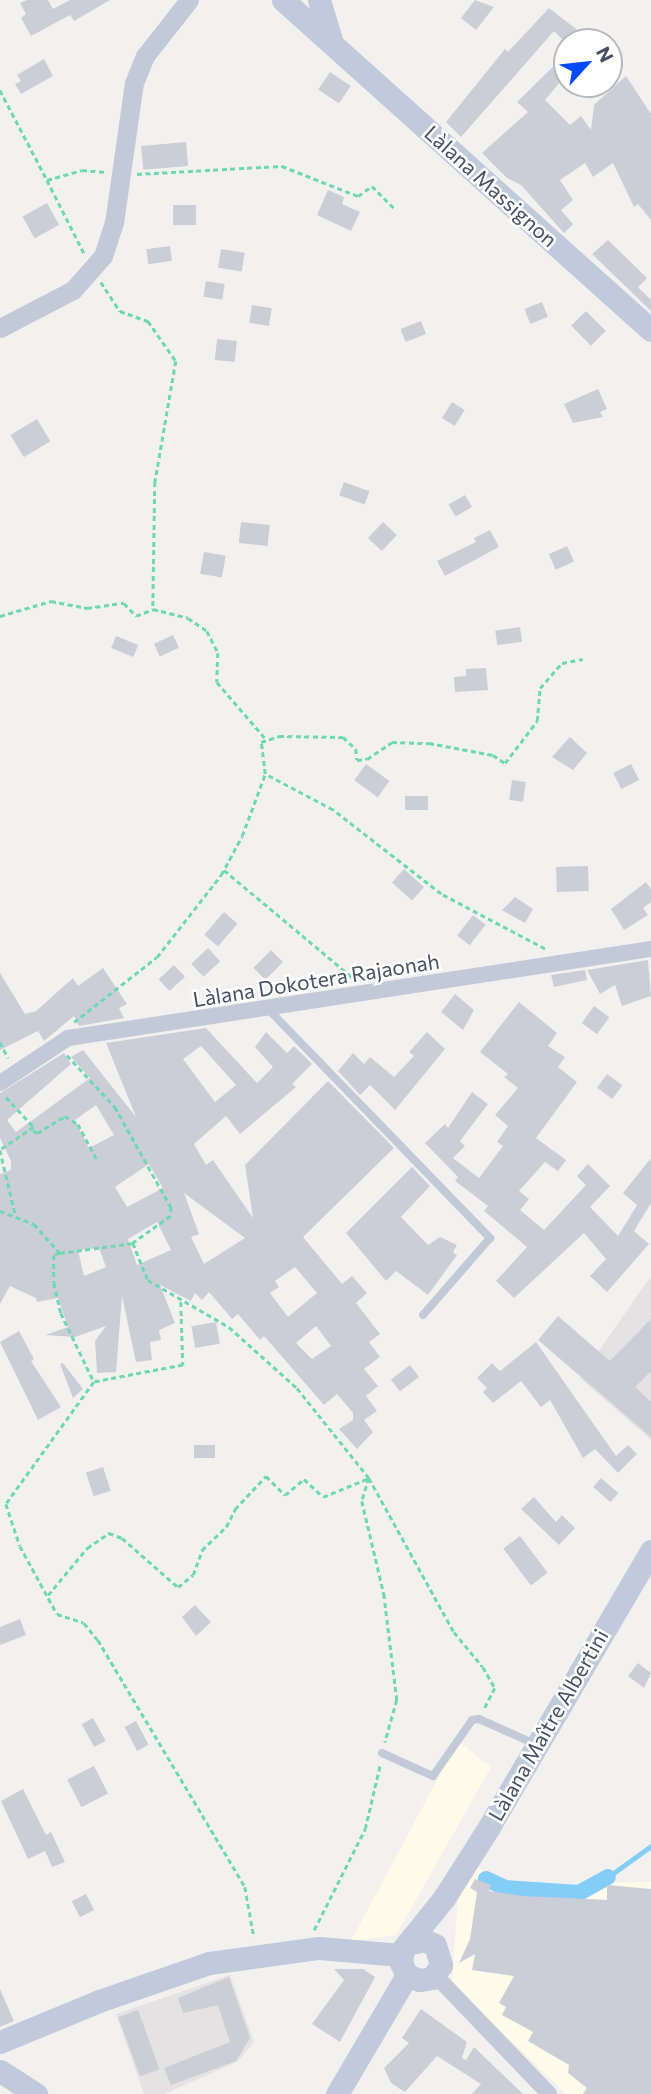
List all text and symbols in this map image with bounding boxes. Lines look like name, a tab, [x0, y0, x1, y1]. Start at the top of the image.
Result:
north arrow	[553, 28, 623, 98]
text: N	[592, 43, 619, 66]
street label: Làlana Massignon	[420, 120, 562, 252]
street label: Làlana Dokotera Rajaonah	[191, 948, 441, 1012]
street label: Làlana Maître Albertini	[483, 1625, 613, 1825]

